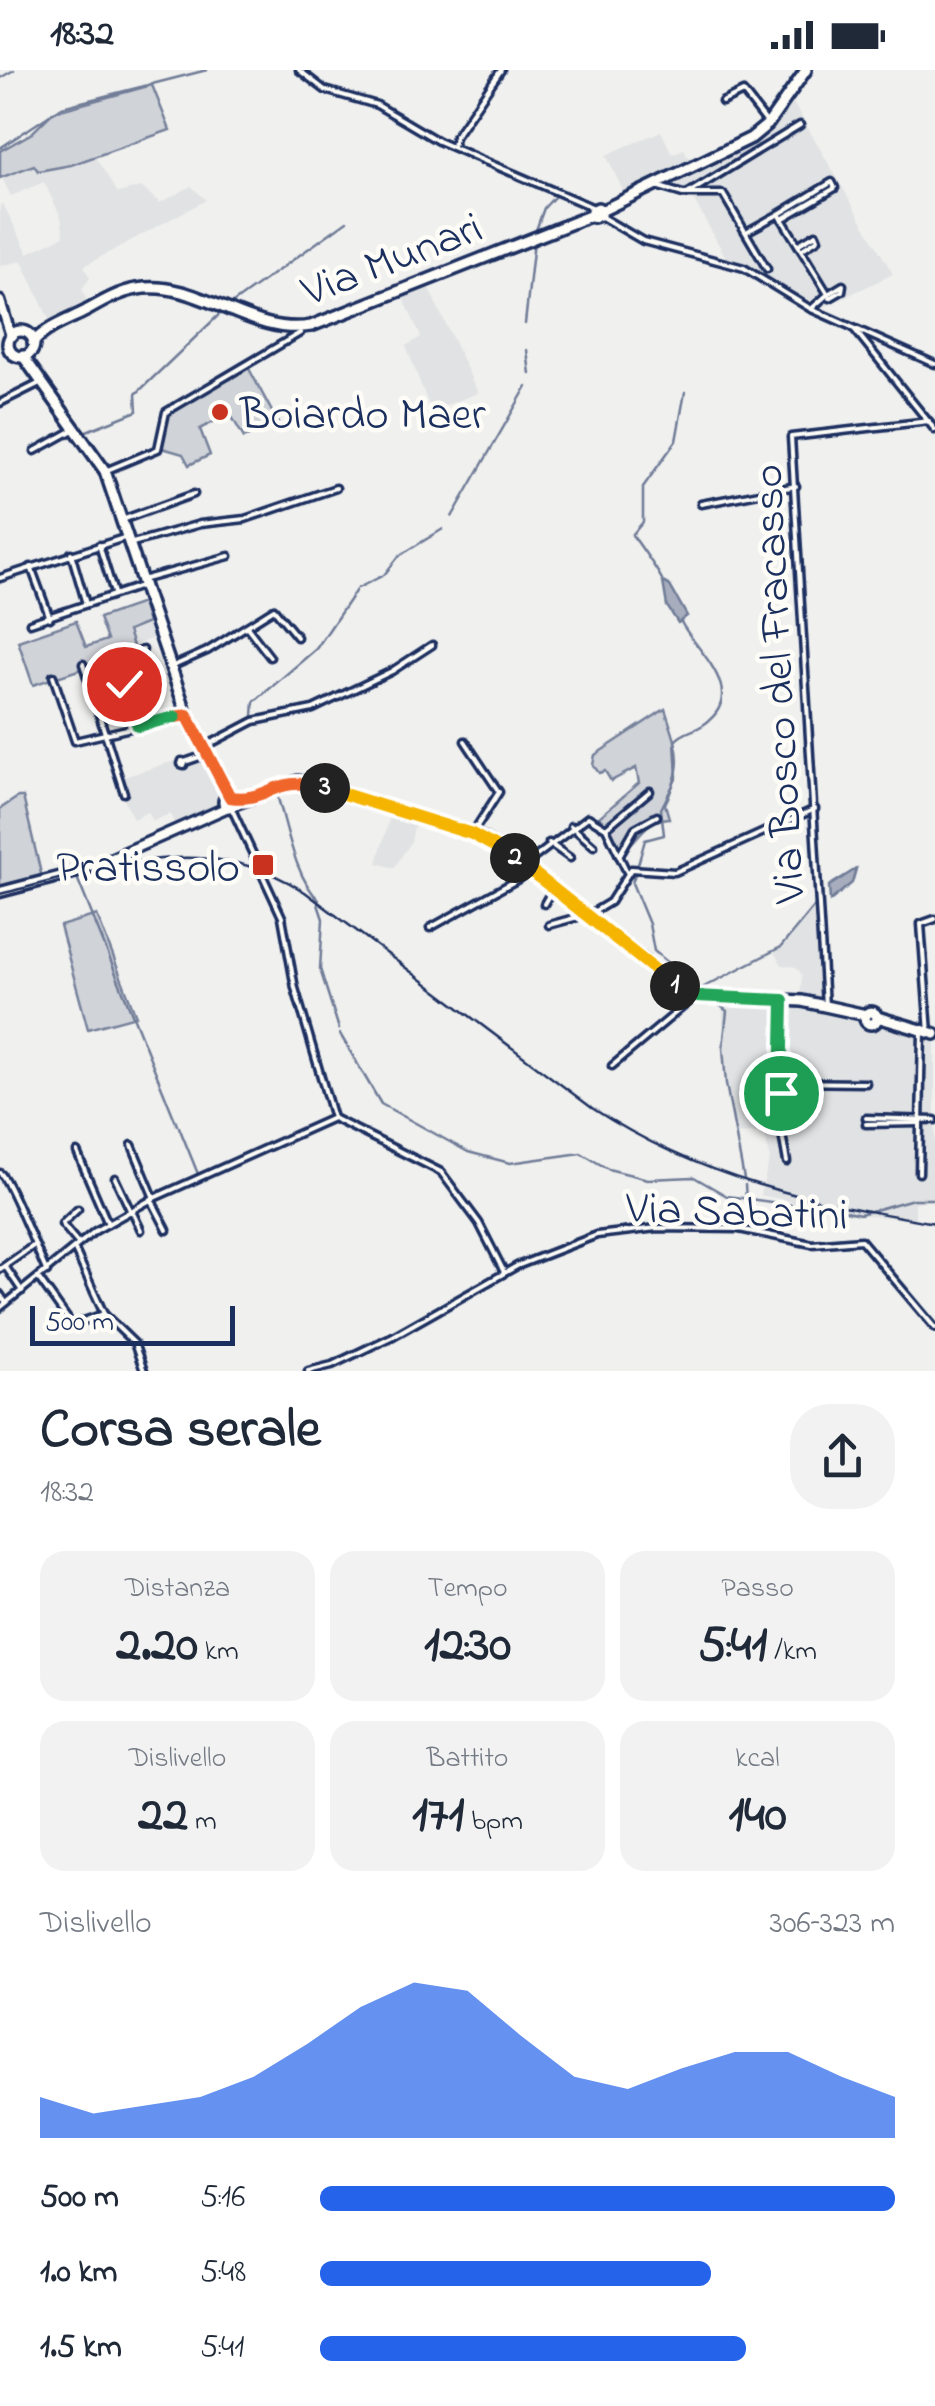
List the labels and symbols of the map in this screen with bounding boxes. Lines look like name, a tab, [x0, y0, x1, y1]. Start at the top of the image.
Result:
street label: Via Munari	[292, 197, 493, 327]
place label: Boiardo Maer	[239, 384, 486, 450]
marker: Boiardo Maer	[209, 401, 231, 423]
street label: Via Bosco del Fracasso	[737, 462, 826, 906]
pin	[82, 642, 167, 727]
pin: 3	[300, 763, 350, 813]
pin: 2	[490, 833, 540, 883]
place label: Pratissolo	[56, 837, 240, 903]
marker: Pratissolo	[250, 852, 276, 878]
pin: 1	[650, 961, 700, 1011]
pin	[739, 1051, 824, 1136]
street label: Via Sabatini	[624, 1177, 849, 1251]
scale bar	[30, 1301, 235, 1346]

